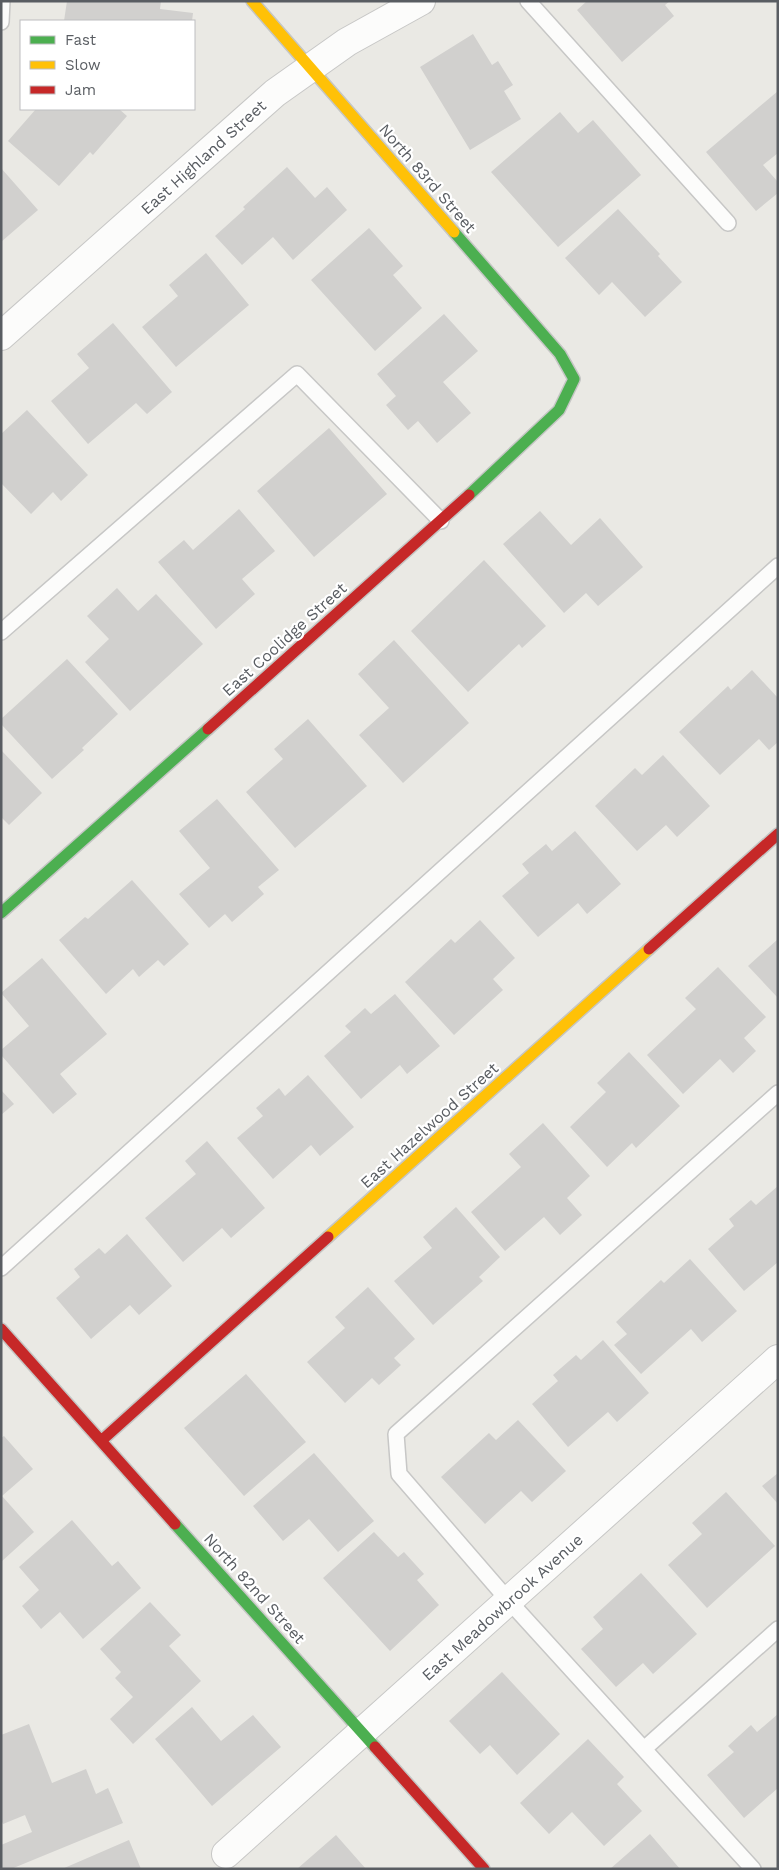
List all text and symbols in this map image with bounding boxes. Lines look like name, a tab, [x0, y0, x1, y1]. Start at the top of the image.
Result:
legend	[20, 20, 195, 110]
text: Fast	[65, 31, 97, 49]
text: Slow	[65, 56, 101, 74]
text: Jam	[65, 81, 96, 99]
street label: East Highland Street	[137, 96, 270, 219]
street label: North 83rd Street	[375, 120, 480, 237]
street label: East Coolidge Street	[218, 578, 351, 700]
street label: East Hazelwood Street	[357, 1058, 502, 1192]
street label: North 82nd Street	[200, 1529, 309, 1648]
street label: East Meadowbrook Avenue	[418, 1530, 587, 1685]

